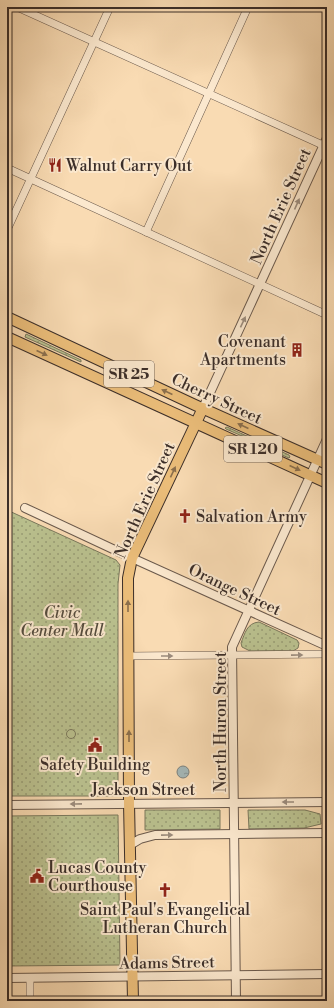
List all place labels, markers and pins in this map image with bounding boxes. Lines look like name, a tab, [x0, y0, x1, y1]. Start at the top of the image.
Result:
place label: Walnut Carry Out	[65, 156, 192, 176]
restaurant icon: Walnut Carry Out	[47, 157, 63, 173]
place label: Covenant Apartments	[199, 332, 286, 370]
building icon: Covenant Apartments	[289, 342, 305, 358]
place label: Salvation Army	[196, 507, 307, 527]
church icon: Salvation Army	[177, 508, 193, 524]
public building icon: Safety Building	[87, 737, 103, 753]
place label: Safety Building	[40, 755, 151, 775]
place label: Lucas County Courthouse	[48, 858, 146, 896]
public building icon: Lucas County Courthouse	[29, 868, 45, 884]
church icon: Saint Paul's Evangelical Lutheran Church	[157, 882, 173, 898]
place label: Saint Paul's Evangelical Lutheran Church	[80, 900, 250, 938]

